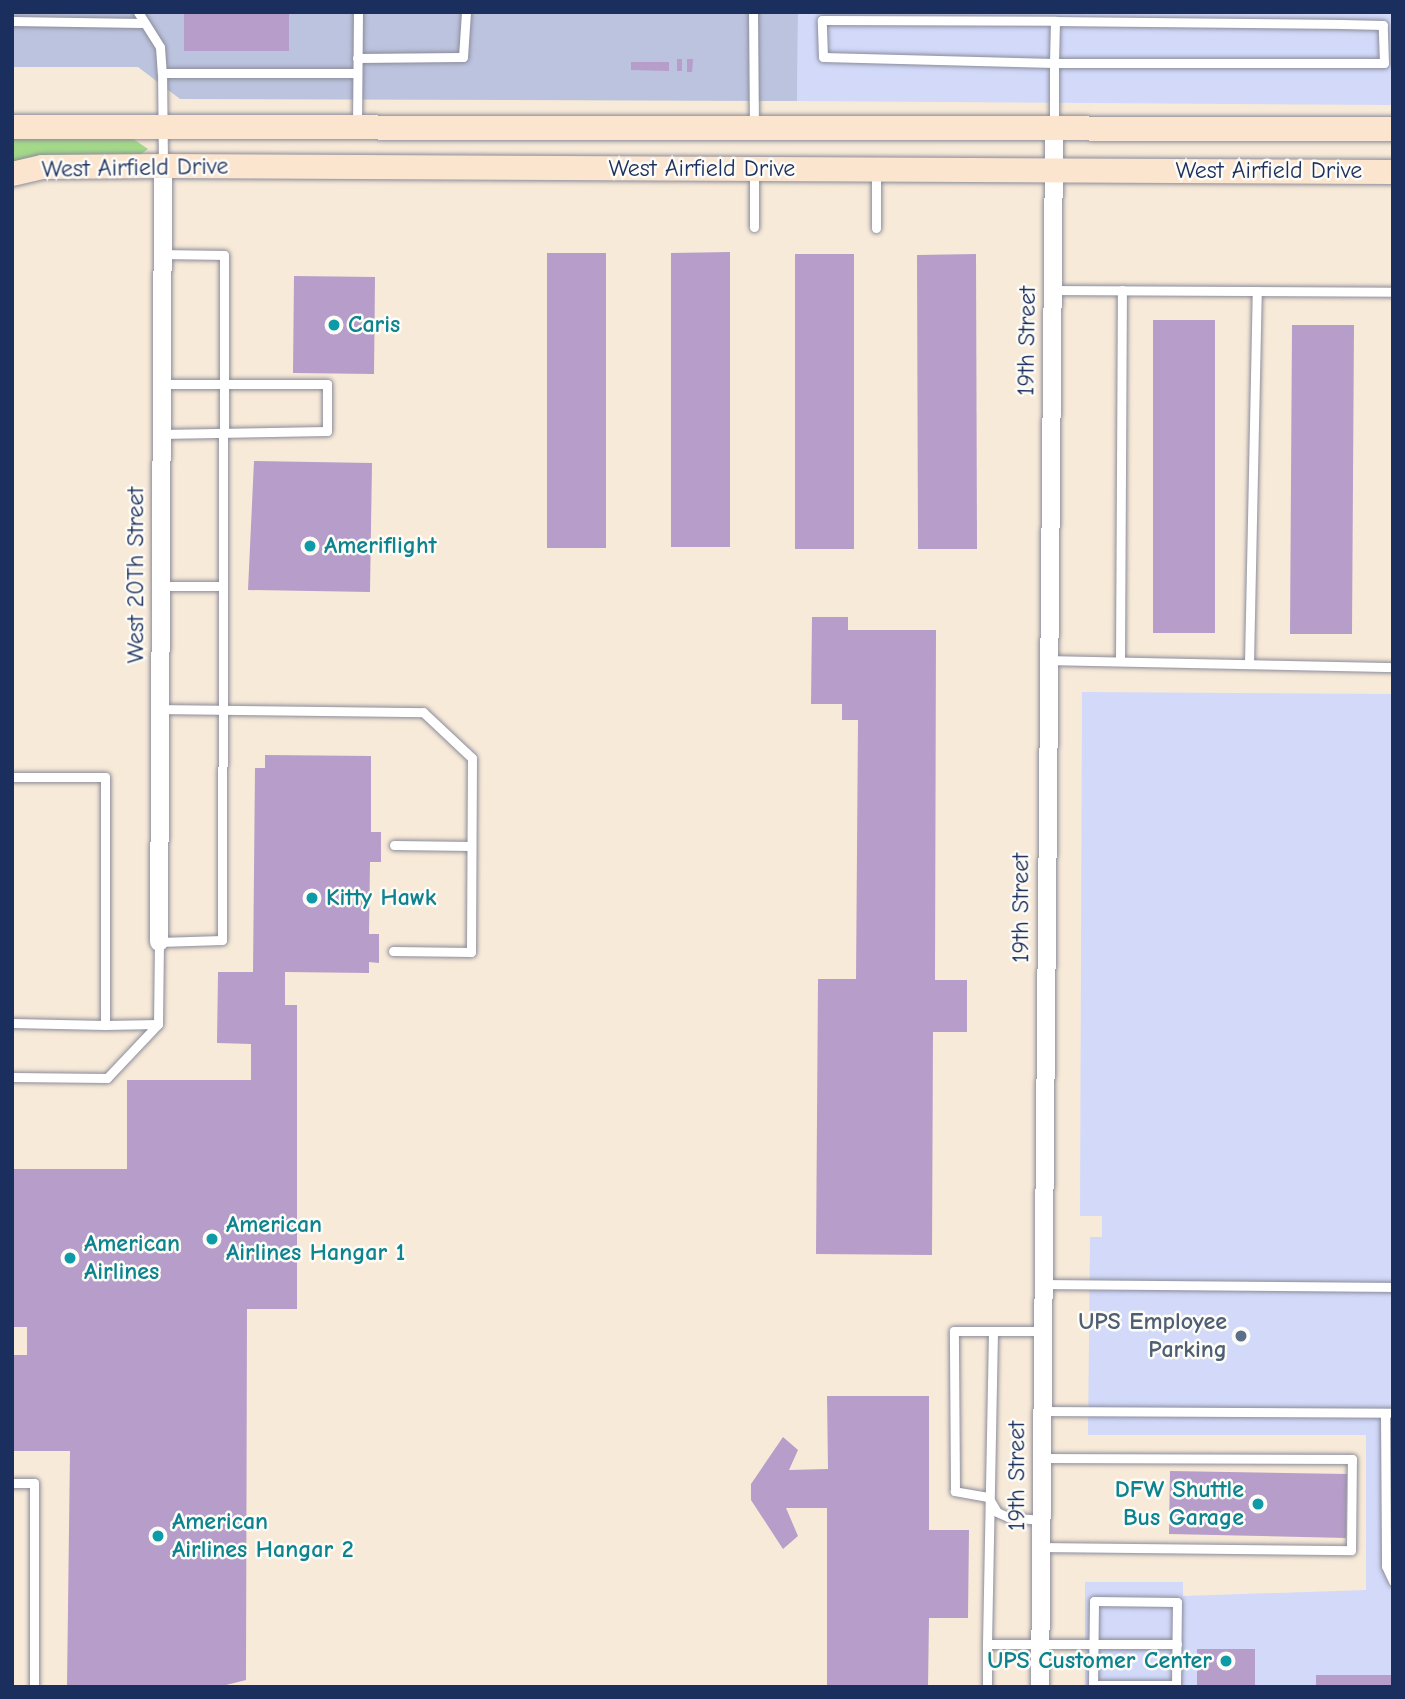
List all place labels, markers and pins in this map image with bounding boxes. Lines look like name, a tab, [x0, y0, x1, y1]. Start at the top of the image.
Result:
place label: Caris	[348, 311, 400, 339]
marker: Caris	[326, 317, 342, 333]
place label: Ameriflight	[324, 532, 437, 560]
marker: Ameriflight	[302, 538, 318, 554]
place label: Kitty Hawk	[326, 884, 437, 912]
marker: Kitty Hawk	[304, 890, 320, 906]
place label: American Airlines Hangar 1	[226, 1211, 405, 1267]
place label: American Airlines	[84, 1230, 180, 1286]
marker: American Airlines Hangar 1	[204, 1231, 220, 1247]
marker: American Airlines	[62, 1250, 78, 1266]
place label: UPS Employee Parking	[1078, 1308, 1227, 1364]
marker: UPS Employee Parking	[1233, 1328, 1249, 1344]
place label: DFW Shuttle Bus Garage	[1115, 1476, 1244, 1532]
marker: DFW Shuttle Bus Garage	[1250, 1496, 1266, 1512]
place label: American Airlines Hangar 2	[172, 1508, 354, 1564]
marker: American Airlines Hangar 2	[150, 1528, 166, 1544]
place label: UPS Customer Center	[987, 1647, 1212, 1675]
marker: UPS Customer Center	[1218, 1653, 1234, 1669]

